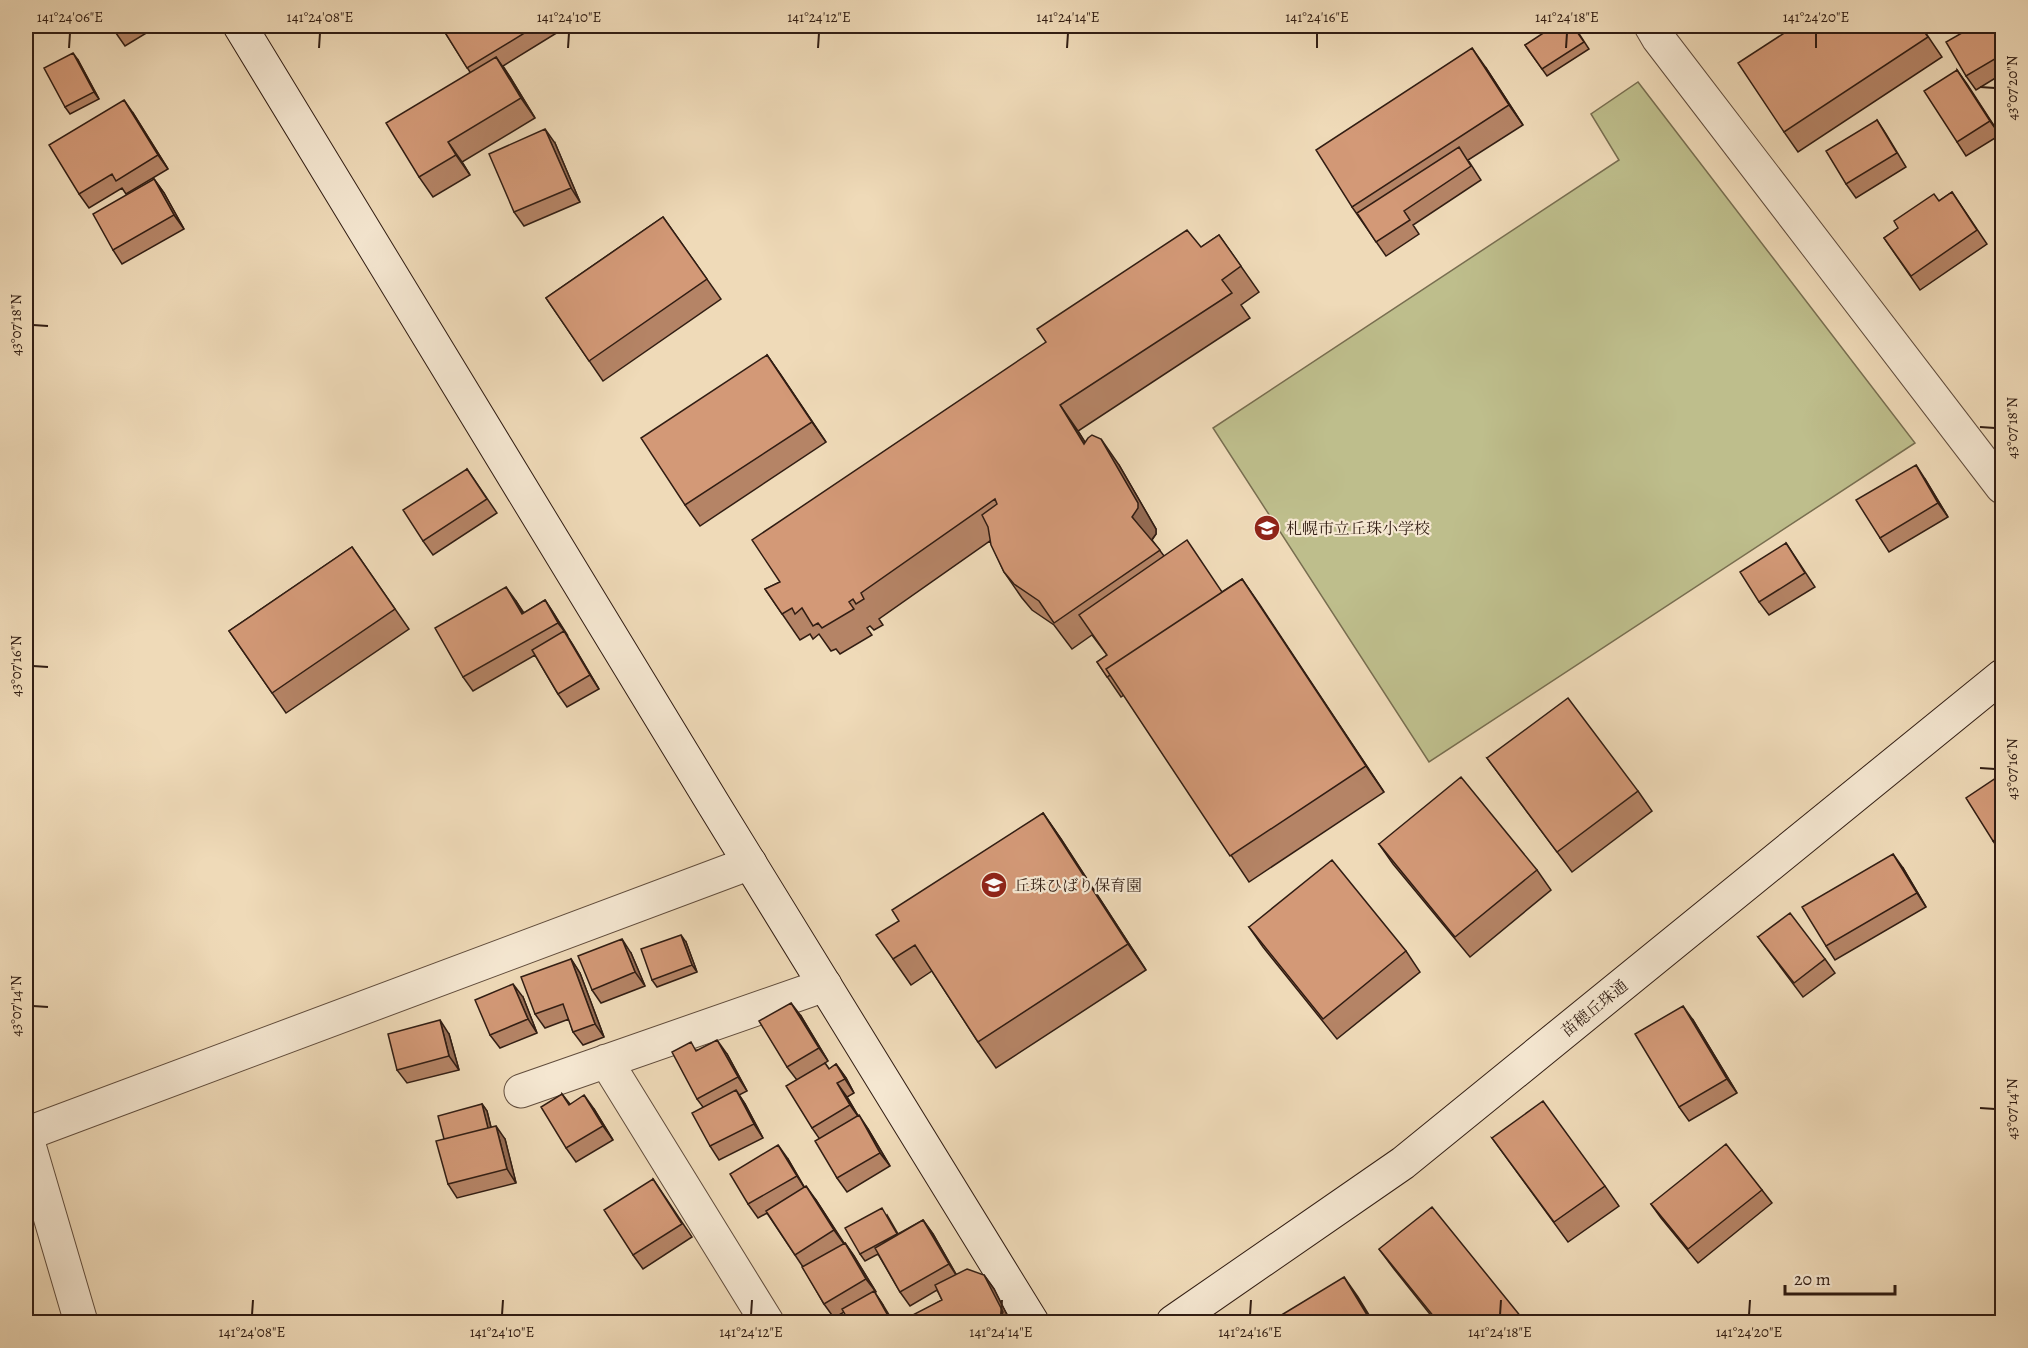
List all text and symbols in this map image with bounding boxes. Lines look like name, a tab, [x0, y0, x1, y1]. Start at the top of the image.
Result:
text: 141°24'06"E	[37, 7, 103, 27]
text: 141°24'08"E	[287, 7, 353, 27]
text: 141°24'10"E	[537, 7, 601, 27]
text: 141°24'12"E	[787, 7, 851, 27]
text: 141°24'14"E	[1036, 7, 1100, 27]
text: 141°24'16"E	[1285, 7, 1349, 27]
text: 141°24'18"E	[1535, 7, 1599, 27]
text: 141°24'20"E	[1783, 7, 1849, 27]
text: 43°07'20"N	[2002, 55, 2022, 120]
text: 43°07'18"N	[6, 294, 26, 356]
text: 43°07'18"N	[2002, 397, 2022, 459]
school or university icon: 札幌市立丘珠小学校	[1252, 513, 1282, 543]
place label: 札幌市立丘珠小学校	[1286, 518, 1430, 540]
text: 43°07'16"N	[6, 635, 26, 697]
text: 43°07'16"N	[2002, 738, 2022, 800]
school or university icon: 丘珠ひばり保育園	[979, 870, 1009, 900]
place label: 丘珠ひばり保育園	[1014, 875, 1142, 897]
text: 43°07'14"N	[6, 975, 26, 1037]
street label: 苗穂丘珠通	[1557, 975, 1633, 1043]
text: 43°07'14"N	[2002, 1078, 2022, 1140]
scale bar	[1785, 1258, 1894, 1296]
text: 20 m	[1794, 1267, 1831, 1291]
text: 141°24'08"E	[219, 1322, 285, 1342]
text: 141°24'10"E	[470, 1322, 534, 1342]
text: 141°24'12"E	[719, 1322, 783, 1342]
text: 141°24'14"E	[969, 1322, 1033, 1342]
text: 141°24'16"E	[1218, 1322, 1282, 1342]
text: 141°24'18"E	[1468, 1322, 1532, 1342]
text: 141°24'20"E	[1716, 1322, 1782, 1342]

